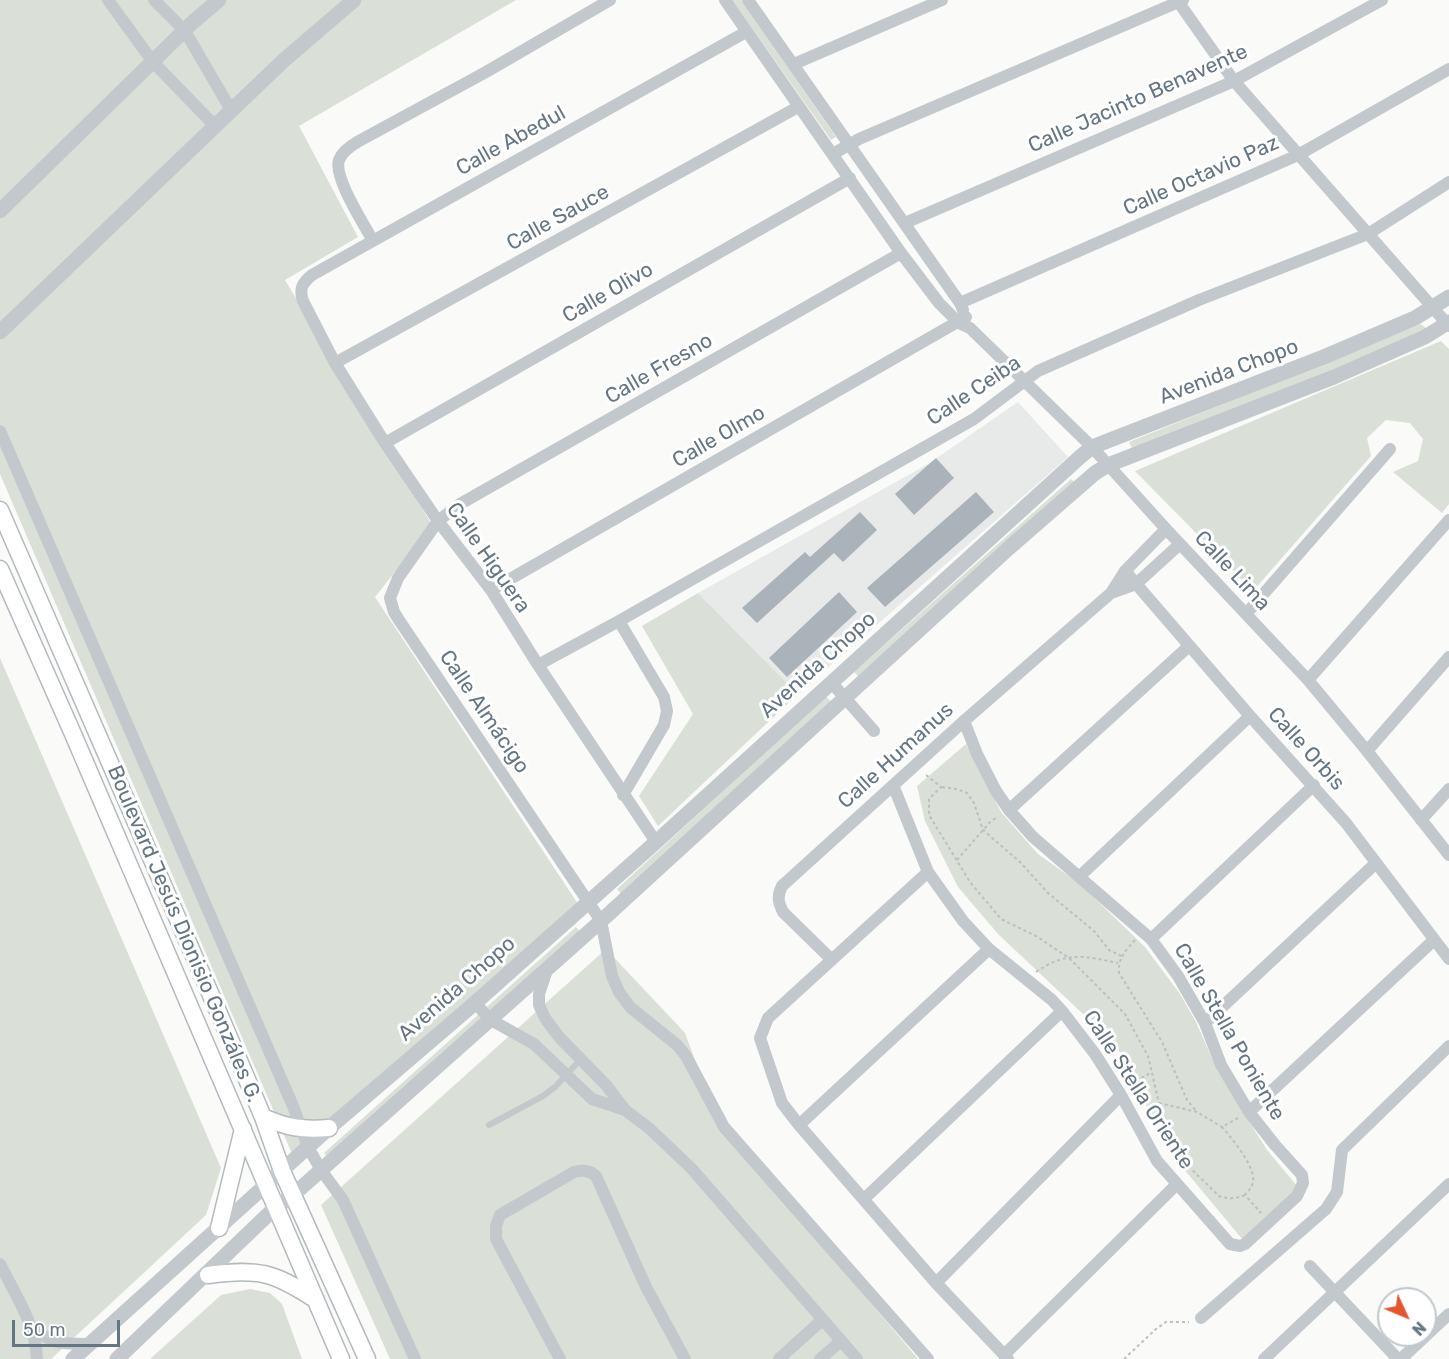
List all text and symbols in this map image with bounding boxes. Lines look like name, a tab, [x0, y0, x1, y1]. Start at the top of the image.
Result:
street label: Calle Jacinto Benavente	[1024, 39, 1252, 159]
street label: Calle Abedul	[452, 101, 570, 181]
street label: Calle Octavio Paz	[1119, 130, 1283, 222]
street label: Calle Sauce	[502, 180, 614, 256]
street label: Calle Olivo	[558, 257, 658, 329]
street label: Calle Fresno	[601, 328, 717, 410]
street label: Avenida Chopo	[1156, 334, 1302, 410]
street label: Calle Ceiba	[922, 350, 1026, 432]
street label: Calle Olmo	[668, 400, 770, 474]
street label: Calle Higuera	[441, 498, 535, 618]
street label: Calle Lima	[1189, 526, 1275, 616]
street label: Avenida Chopo	[755, 607, 881, 723]
street label: Calle Almácigo	[433, 646, 535, 778]
street label: Calle Humanus	[833, 698, 959, 814]
street label: Calle Orbis	[1262, 702, 1350, 796]
street label: Boulevard Jesús Dionisio Gonzáles G.	[101, 762, 267, 1106]
street label: Avenida Chopo	[393, 931, 521, 1047]
street label: Calle Stella Poniente	[1168, 939, 1290, 1125]
street label: Calle Stella Oriente	[1077, 1006, 1199, 1174]
north arrow	[1377, 1287, 1437, 1347]
scale bar	[15, 1308, 123, 1346]
text: N	[1408, 1318, 1430, 1339]
text: 50 m	[23, 1319, 66, 1341]

